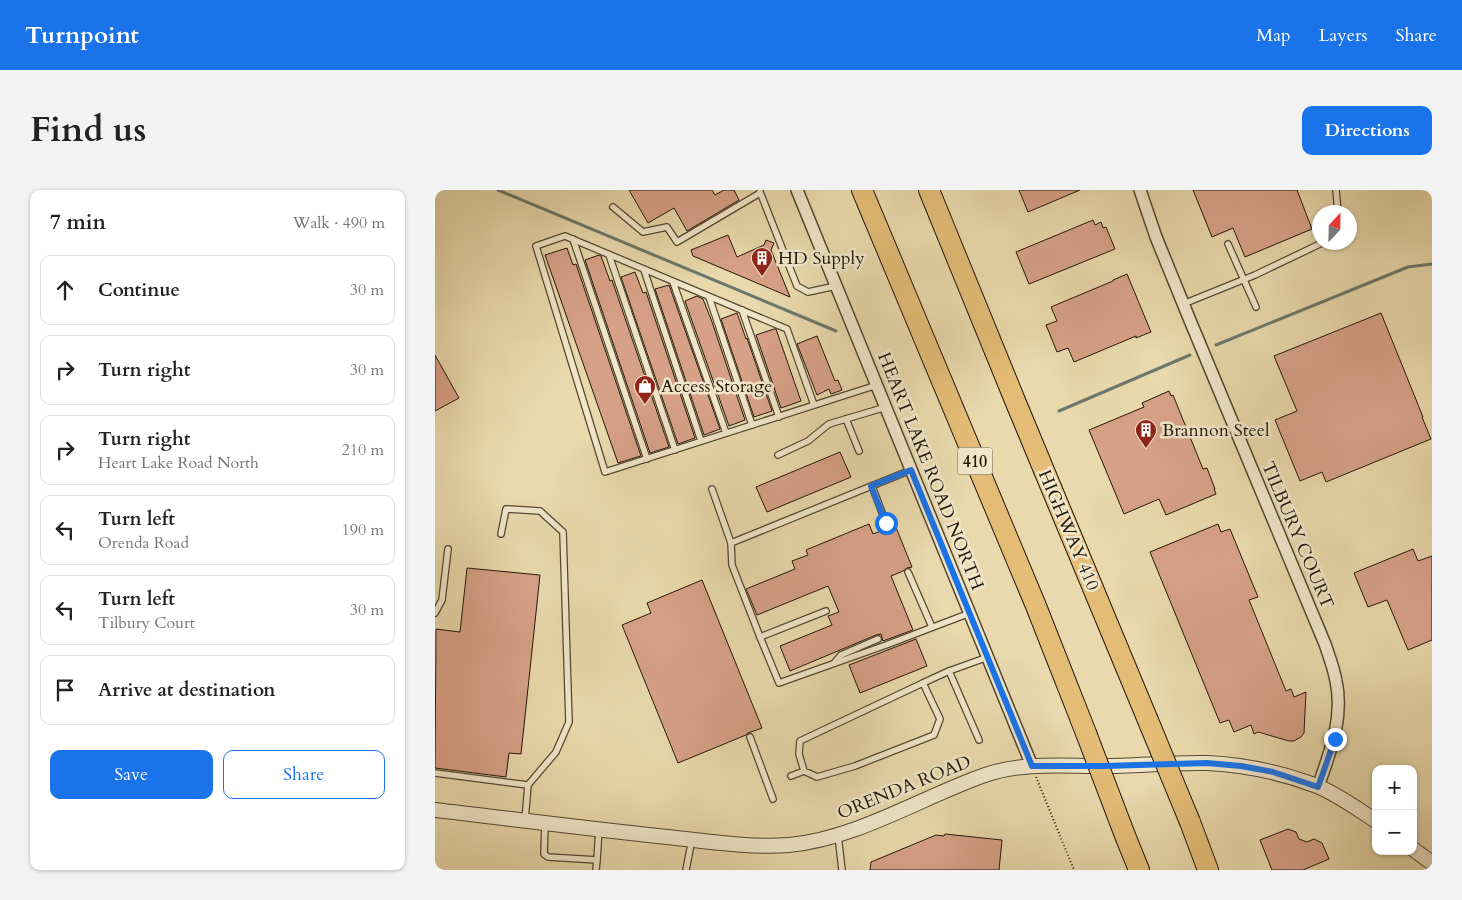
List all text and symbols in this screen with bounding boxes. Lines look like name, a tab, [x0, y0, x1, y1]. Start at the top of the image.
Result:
text: Turnpoint	[25, 19, 139, 52]
text: Map	[1256, 23, 1291, 48]
text: Layers	[1319, 23, 1368, 48]
text: Share	[1396, 23, 1437, 48]
text: Find us	[30, 106, 146, 154]
button: Directions	[1302, 106, 1432, 155]
north arrow	[1312, 205, 1357, 250]
text: 7 min	[50, 208, 106, 237]
text: Walk · 490 m	[293, 212, 385, 234]
building icon: HD Supply	[750, 246, 774, 277]
place label: HD Supply	[778, 246, 865, 271]
icon: ahead	[51, 276, 79, 304]
text: Continue	[98, 277, 180, 303]
text: 30 m	[350, 279, 384, 301]
street label: HEART LAKE ROAD NORTH	[871, 349, 990, 594]
icon: right	[51, 356, 79, 384]
text: Turn right	[98, 357, 190, 383]
text: 30 m	[350, 359, 384, 381]
shop icon: Access Storage	[633, 374, 657, 405]
place label: Access Storage	[661, 374, 772, 399]
building icon: Brannon Steel	[1134, 418, 1158, 449]
place label: Brannon Steel	[1162, 418, 1270, 443]
text: Turn right	[98, 426, 190, 452]
icon: right	[51, 436, 79, 464]
text: 210 m	[342, 439, 384, 461]
road number: 410	[957, 448, 993, 474]
text: Heart Lake Road North	[98, 452, 259, 474]
street label: TILBURY COURT	[1255, 458, 1340, 613]
street label: HIGHWAY 410	[1032, 466, 1105, 594]
text: Turn left	[98, 506, 175, 532]
route start	[875, 512, 898, 535]
icon: left	[51, 516, 79, 544]
text: 190 m	[342, 519, 384, 541]
text: Orenda Road	[98, 532, 189, 554]
text: Turn left	[98, 586, 175, 612]
icon: left	[51, 596, 79, 624]
text: 30 m	[350, 599, 384, 621]
text: Tilbury Court	[98, 612, 195, 634]
icon: arrive	[51, 676, 79, 704]
text: Arrive at destination	[98, 677, 275, 703]
route end	[1324, 728, 1347, 751]
street label: ORENDA ROAD	[834, 749, 975, 826]
button: Save	[50, 750, 213, 799]
button: Share	[223, 750, 385, 799]
map controls	[1372, 765, 1417, 855]
button: +	[1372, 765, 1417, 810]
button: −	[1372, 810, 1417, 855]

